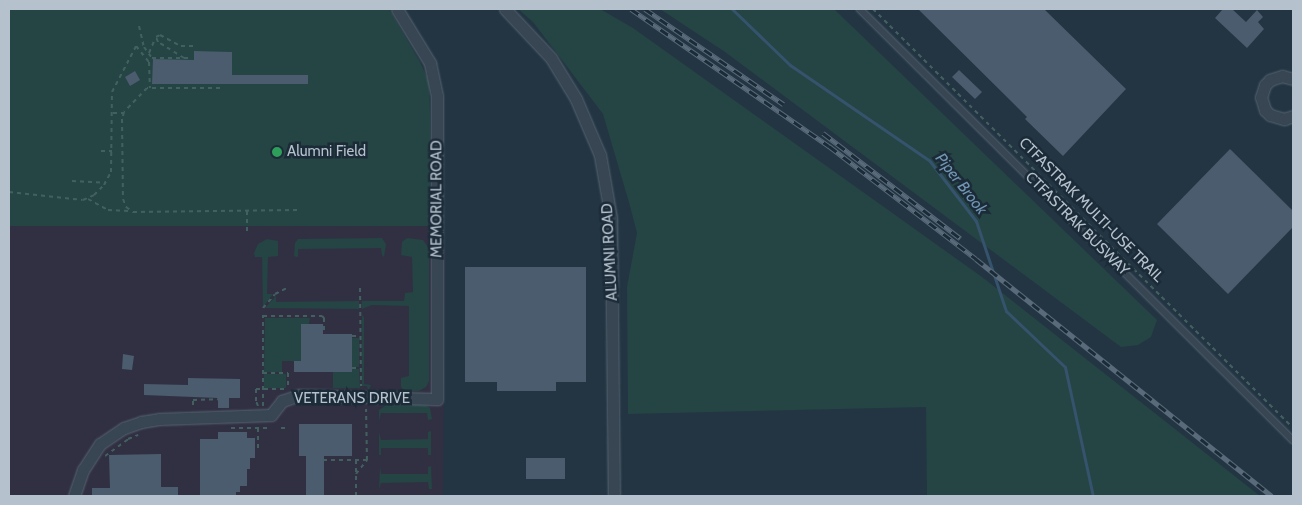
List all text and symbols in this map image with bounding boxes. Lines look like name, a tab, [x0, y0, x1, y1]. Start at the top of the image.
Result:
street label: CTFASTRAK MULTI-USE TRAIL	[1015, 134, 1167, 286]
street label: MEMORIAL ROAD	[428, 140, 446, 258]
place label: Alumni Field	[287, 143, 366, 161]
marker: Alumni Field	[271, 146, 283, 158]
water label: Piper Brook	[931, 149, 991, 219]
street label: CTFASTRAK BUSWAY	[1021, 168, 1133, 280]
street label: ALUMNI ROAD	[598, 203, 622, 301]
street label: VETERANS DRIVE	[294, 390, 410, 408]

